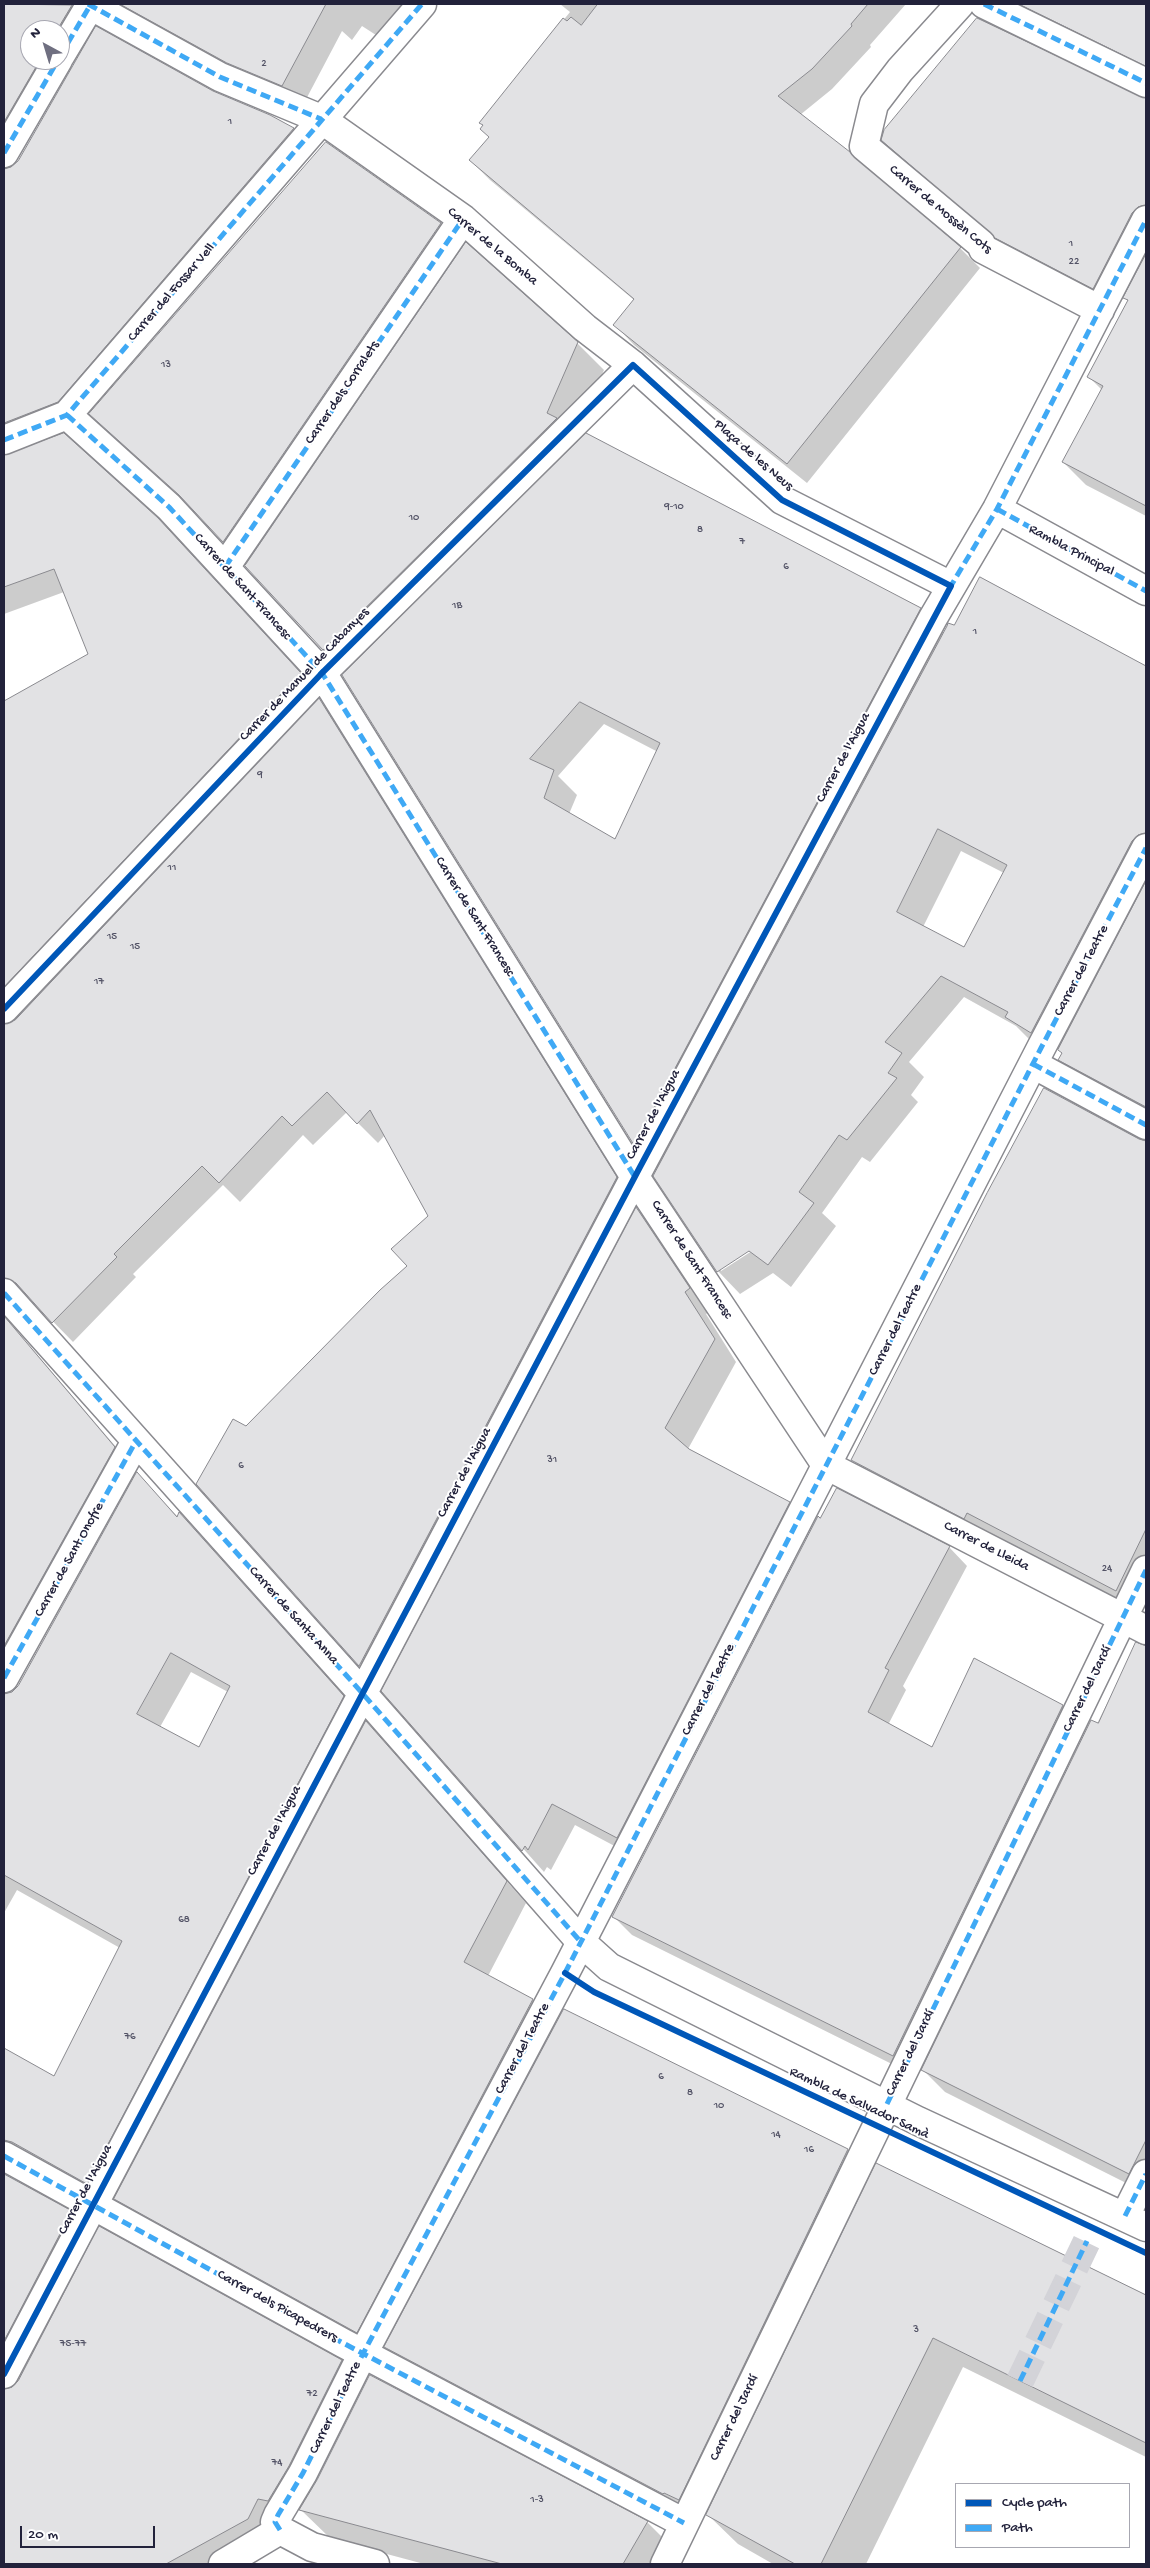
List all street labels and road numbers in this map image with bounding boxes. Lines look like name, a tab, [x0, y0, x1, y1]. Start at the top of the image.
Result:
street label: Carrer de Mossèn Cots	[885, 162, 995, 258]
street label: Carrer de la Bomba	[443, 204, 541, 290]
street label: Carrer del Fossar Vell	[125, 240, 219, 346]
street label: Carrer dels Corralets	[302, 338, 384, 448]
street label: Plaça de les Neus	[710, 417, 796, 495]
street label: Rambla Principal	[1025, 521, 1117, 581]
street label: Carrer de Sant Francesc	[190, 530, 294, 644]
street label: Carrer de Manuel de Cabanyes	[237, 605, 373, 745]
street label: Carrer de l'Aigua	[813, 710, 875, 806]
street label: Carrer de Sant Francesc	[430, 854, 518, 980]
street label: Carrer del Teatre	[1051, 923, 1113, 1019]
street label: Carrer de l'Aigua	[623, 1067, 685, 1163]
street label: Carrer de Sant Francesc	[646, 1198, 736, 1322]
street label: Carrer del Teatre	[866, 1281, 926, 1379]
street label: Carrer de l'Aigua	[434, 1425, 496, 1521]
street label: Carrer de Sant Onofre	[32, 1500, 108, 1620]
street label: Carrer de Lleida	[940, 1518, 1032, 1576]
street label: Carrer de Santa Anna	[244, 1563, 342, 1669]
street label: Carrer del Teatre	[679, 1641, 739, 1739]
street label: Carrer del Jardí	[1060, 1643, 1116, 1735]
street label: Carrer de l'Aigua	[244, 1783, 306, 1879]
street label: Carrer del Teatre	[492, 2001, 554, 2097]
street label: Carrer del Jardí	[883, 2007, 939, 2099]
street label: Rambla de Salvador Samà	[786, 2064, 932, 2144]
street label: Carrer de l'Aigua	[55, 2142, 117, 2238]
street label: Carrer dels Picapedrers	[214, 2267, 340, 2347]
street label: Carrer del Teatre	[306, 2359, 366, 2457]
street label: Carrer del Jardí	[707, 2372, 763, 2464]

